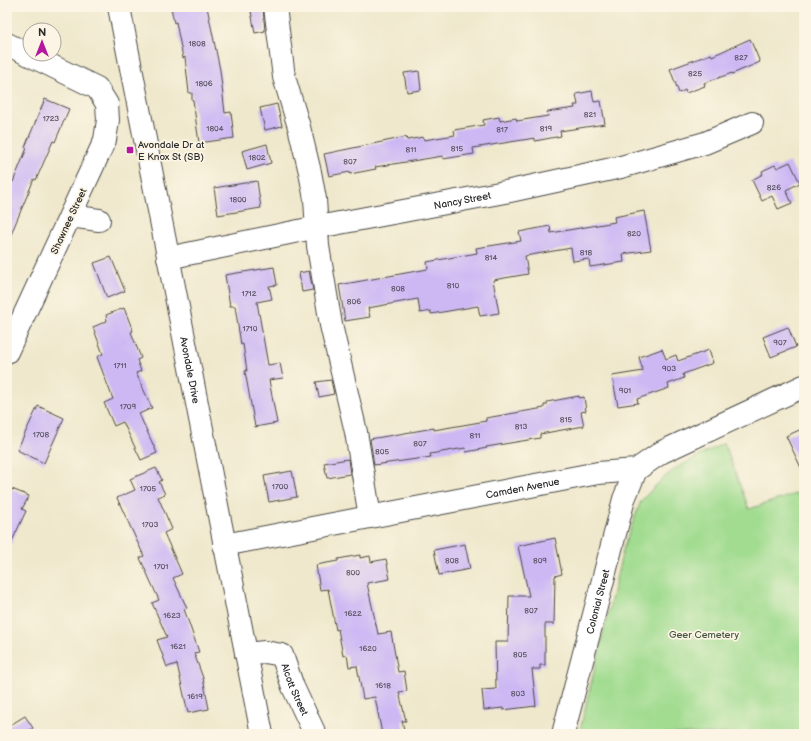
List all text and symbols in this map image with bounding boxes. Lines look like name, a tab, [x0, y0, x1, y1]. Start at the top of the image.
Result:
north arrow	[22, 22, 62, 62]
text: N	[38, 26, 46, 39]
house number: 1808	[188, 39, 206, 48]
house number: 827	[734, 53, 748, 62]
house number: 825	[688, 69, 702, 78]
house number: 1806	[195, 79, 213, 88]
house number: 821	[584, 110, 596, 119]
house number: 1723	[43, 114, 59, 123]
house number: 1804	[206, 124, 224, 133]
house number: 819	[540, 124, 553, 133]
house number: 817	[496, 125, 508, 134]
place label: Avondale Dr at E Knox St (SB)	[138, 139, 204, 163]
house number: 815	[451, 144, 464, 153]
marker: Avondale Dr at E Knox St (SB)	[125, 145, 135, 155]
house number: 811	[406, 145, 416, 154]
house number: 1802	[248, 153, 266, 162]
house number: 807	[343, 157, 357, 166]
house number: 826	[767, 183, 781, 192]
street label: Shawnee Street	[48, 187, 89, 256]
street label: Nancy Street	[433, 190, 492, 212]
house number: 1800	[229, 195, 247, 204]
house number: 820	[627, 229, 641, 238]
house number: 818	[580, 248, 593, 257]
house number: 814	[485, 253, 497, 262]
house number: 810	[447, 281, 460, 290]
house number: 808	[391, 284, 405, 293]
house number: 1712	[242, 289, 257, 298]
house number: 806	[347, 297, 361, 306]
house number: 1710	[243, 324, 258, 333]
street label: Avondale Drive	[177, 336, 202, 405]
house number: 907	[773, 338, 787, 347]
house number: 1711	[113, 361, 127, 370]
house number: 903	[662, 364, 676, 373]
house number: 901	[619, 386, 631, 395]
house number: 1709	[120, 402, 137, 411]
house number: 815	[560, 415, 573, 424]
house number: 813	[515, 422, 527, 431]
house number: 1708	[33, 430, 50, 439]
house number: 811	[470, 431, 480, 440]
house number: 807	[413, 439, 427, 448]
house number: 805	[375, 447, 389, 456]
street label: Camden Avenue	[485, 476, 561, 501]
house number: 1700	[272, 482, 289, 491]
house number: 1705	[140, 484, 157, 493]
house number: 1703	[142, 520, 158, 529]
house number: 808	[445, 556, 459, 565]
house number: 809	[533, 556, 547, 565]
house number: 1701	[154, 562, 168, 571]
house number: 800	[346, 568, 360, 577]
street label: Colonial Street	[584, 568, 613, 635]
house number: 807	[524, 606, 538, 615]
house number: 1622	[344, 609, 362, 618]
house number: 1623	[163, 611, 181, 620]
park label: Geer Cemetery	[669, 629, 740, 641]
house number: 1621	[170, 642, 186, 651]
house number: 1620	[359, 644, 377, 653]
house number: 805	[513, 650, 527, 659]
street label: Alcott Street	[278, 662, 310, 718]
house number: 1618	[375, 681, 391, 690]
house number: 803	[511, 689, 525, 698]
house number: 1619	[187, 692, 203, 701]

